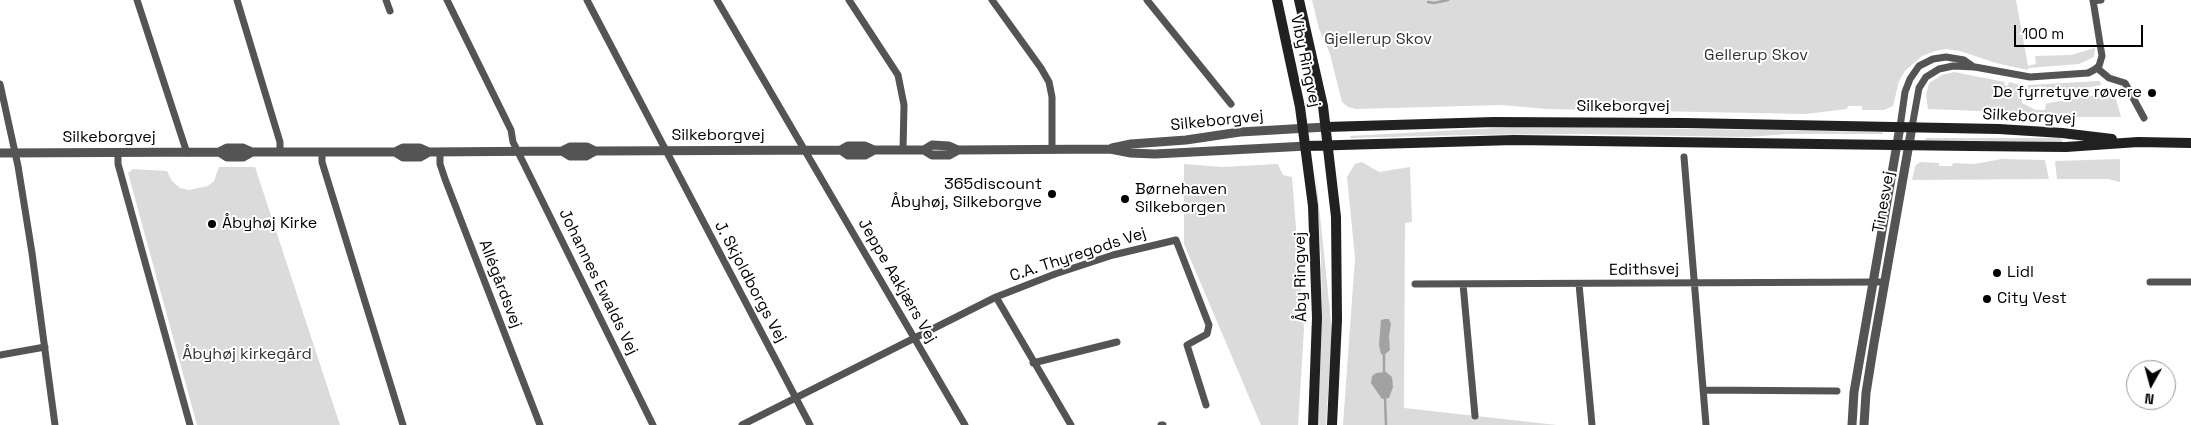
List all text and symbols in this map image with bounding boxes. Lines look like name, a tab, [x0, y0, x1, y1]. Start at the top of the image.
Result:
street label: Viby Ringvej	[1286, 13, 1324, 109]
scale bar	[2016, 15, 2145, 47]
text: 100 m	[2022, 24, 2064, 43]
park label: Gjellerup Skov	[1324, 30, 1432, 50]
park label: Gellerup Skov	[1704, 46, 1808, 66]
place label: De fyrretyve røvere	[1993, 83, 2142, 103]
marker: De fyrretyve røvere	[2146, 87, 2158, 99]
street label: Silkeborgvej	[1576, 97, 1670, 117]
street label: Silkeborgvej	[1982, 105, 2076, 129]
street label: Silkeborgvej	[1170, 107, 1264, 135]
street label: Silkeborgvej	[671, 126, 765, 146]
street label: Silkeborgvej	[62, 128, 156, 148]
street label: Tinesvej	[1869, 170, 1899, 234]
place label: 365discount Åbyhøj, Silkeborgve	[891, 175, 1042, 213]
place label: Børnehaven Silkeborgen	[1135, 180, 1227, 218]
marker: 365discount Åbyhøj, Silkeborgve	[1046, 188, 1058, 200]
marker: Børnehaven Silkeborgen	[1119, 193, 1131, 205]
street label: Johannes Ewalds Vej	[554, 206, 642, 358]
place label: Åbyhøj Kirke	[222, 214, 317, 234]
street label: Jeppe Aakjærs Vej	[854, 215, 940, 347]
marker: Åbyhøj Kirke	[206, 218, 218, 230]
street label: J. Skjoldborgs Vej	[710, 218, 790, 346]
street label: C.A. Thyregods Vej	[1007, 224, 1149, 286]
street label: Åby Ringvej	[1291, 232, 1311, 322]
street label: Allégårdsvej	[474, 237, 526, 331]
street label: Edithsvej	[1609, 260, 1679, 280]
place label: Lidl	[2007, 263, 2034, 283]
marker: Lidl	[1991, 267, 2003, 279]
place label: City Vest	[1997, 289, 2067, 309]
marker: City Vest	[1981, 293, 1993, 305]
park label: Åbyhøj kirkegård	[182, 345, 312, 365]
north arrow	[2126, 360, 2176, 410]
text: N	[2144, 389, 2155, 408]

